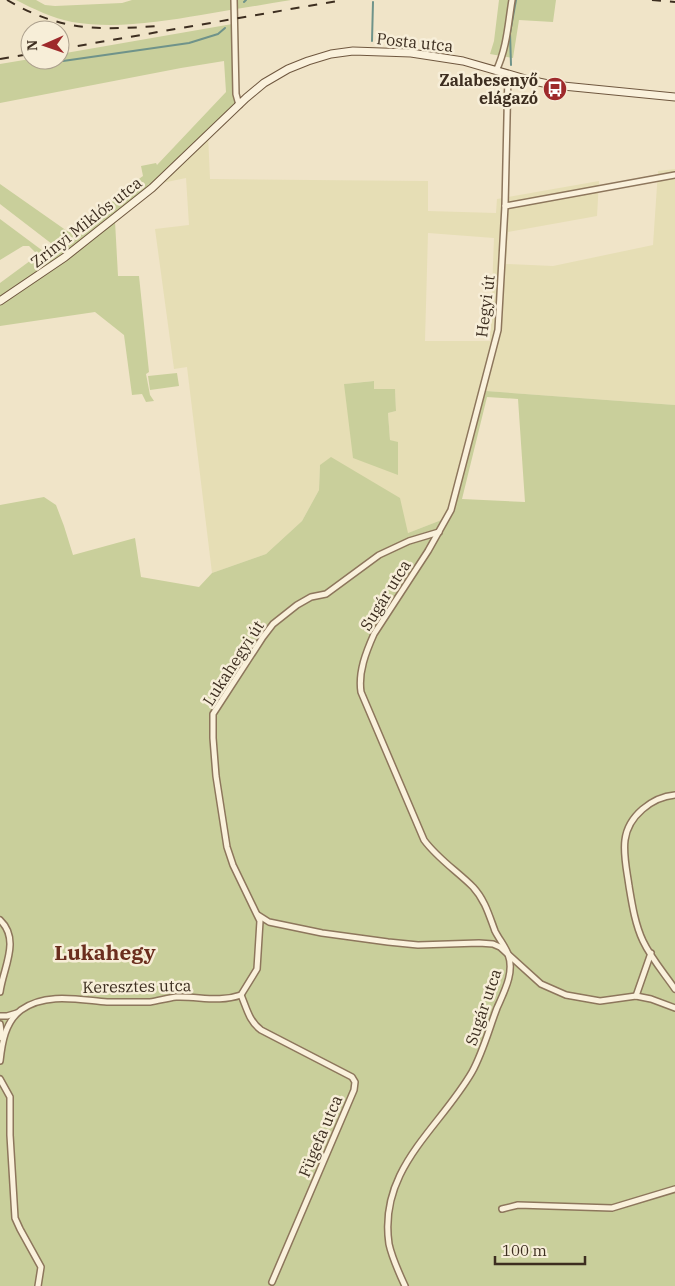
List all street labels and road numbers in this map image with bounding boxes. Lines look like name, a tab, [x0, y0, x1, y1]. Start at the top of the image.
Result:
street label: Posta utca	[376, 28, 455, 56]
street label: Zrínyi Miklós utca	[26, 172, 146, 272]
street label: Hegyi út	[471, 273, 499, 338]
street label: Sugár utca	[355, 556, 415, 634]
street label: Lukahegyi út	[198, 616, 268, 709]
street label: Sugár utca	[461, 966, 506, 1048]
street label: Keresztes utca	[82, 975, 192, 997]
street label: Fügefa utca	[294, 1092, 346, 1180]

